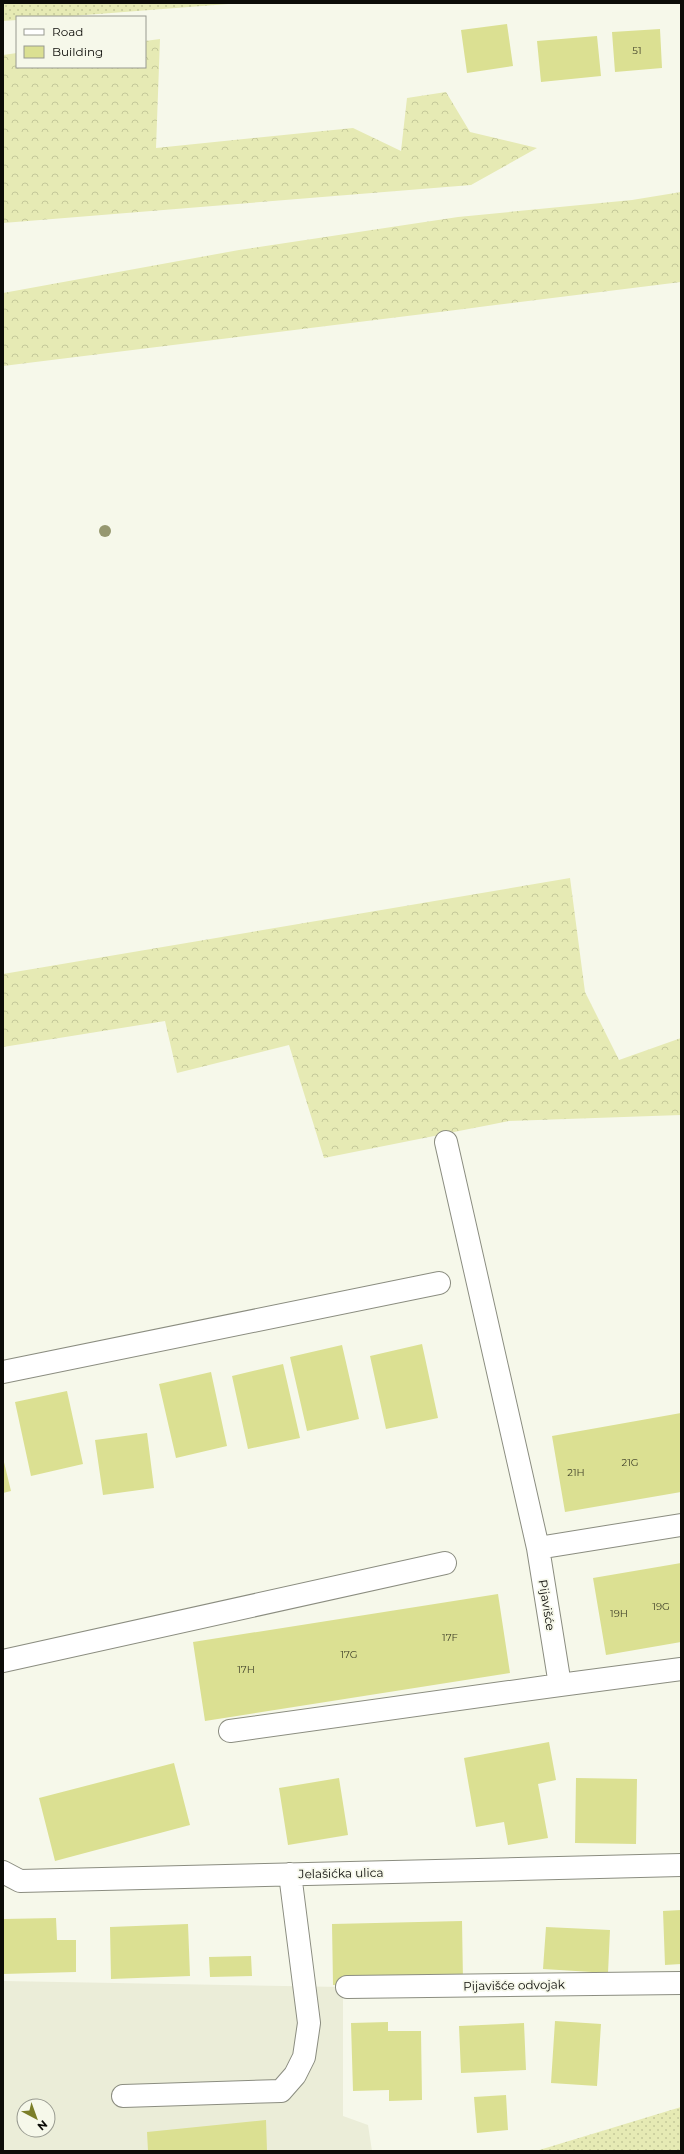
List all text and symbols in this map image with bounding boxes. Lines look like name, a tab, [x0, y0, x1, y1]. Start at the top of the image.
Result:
legend	[16, 16, 146, 68]
text: Road	[52, 24, 83, 39]
text: Building	[52, 44, 103, 59]
house number: 51	[632, 44, 642, 57]
house number: 21G	[621, 1456, 639, 1469]
house number: 21H	[567, 1466, 585, 1479]
street label: Pijavišće	[536, 1578, 558, 1632]
house number: 19G	[652, 1600, 670, 1613]
house number: 19H	[610, 1607, 628, 1620]
house number: 17F	[442, 1631, 458, 1644]
house number: 17G	[340, 1648, 358, 1661]
house number: 17H	[237, 1663, 255, 1676]
street label: Jelašićka ulica	[297, 1865, 384, 1881]
street label: Pijavišće odvojak	[463, 1977, 566, 1993]
north arrow	[16, 2098, 56, 2138]
text: N	[35, 2117, 51, 2134]

